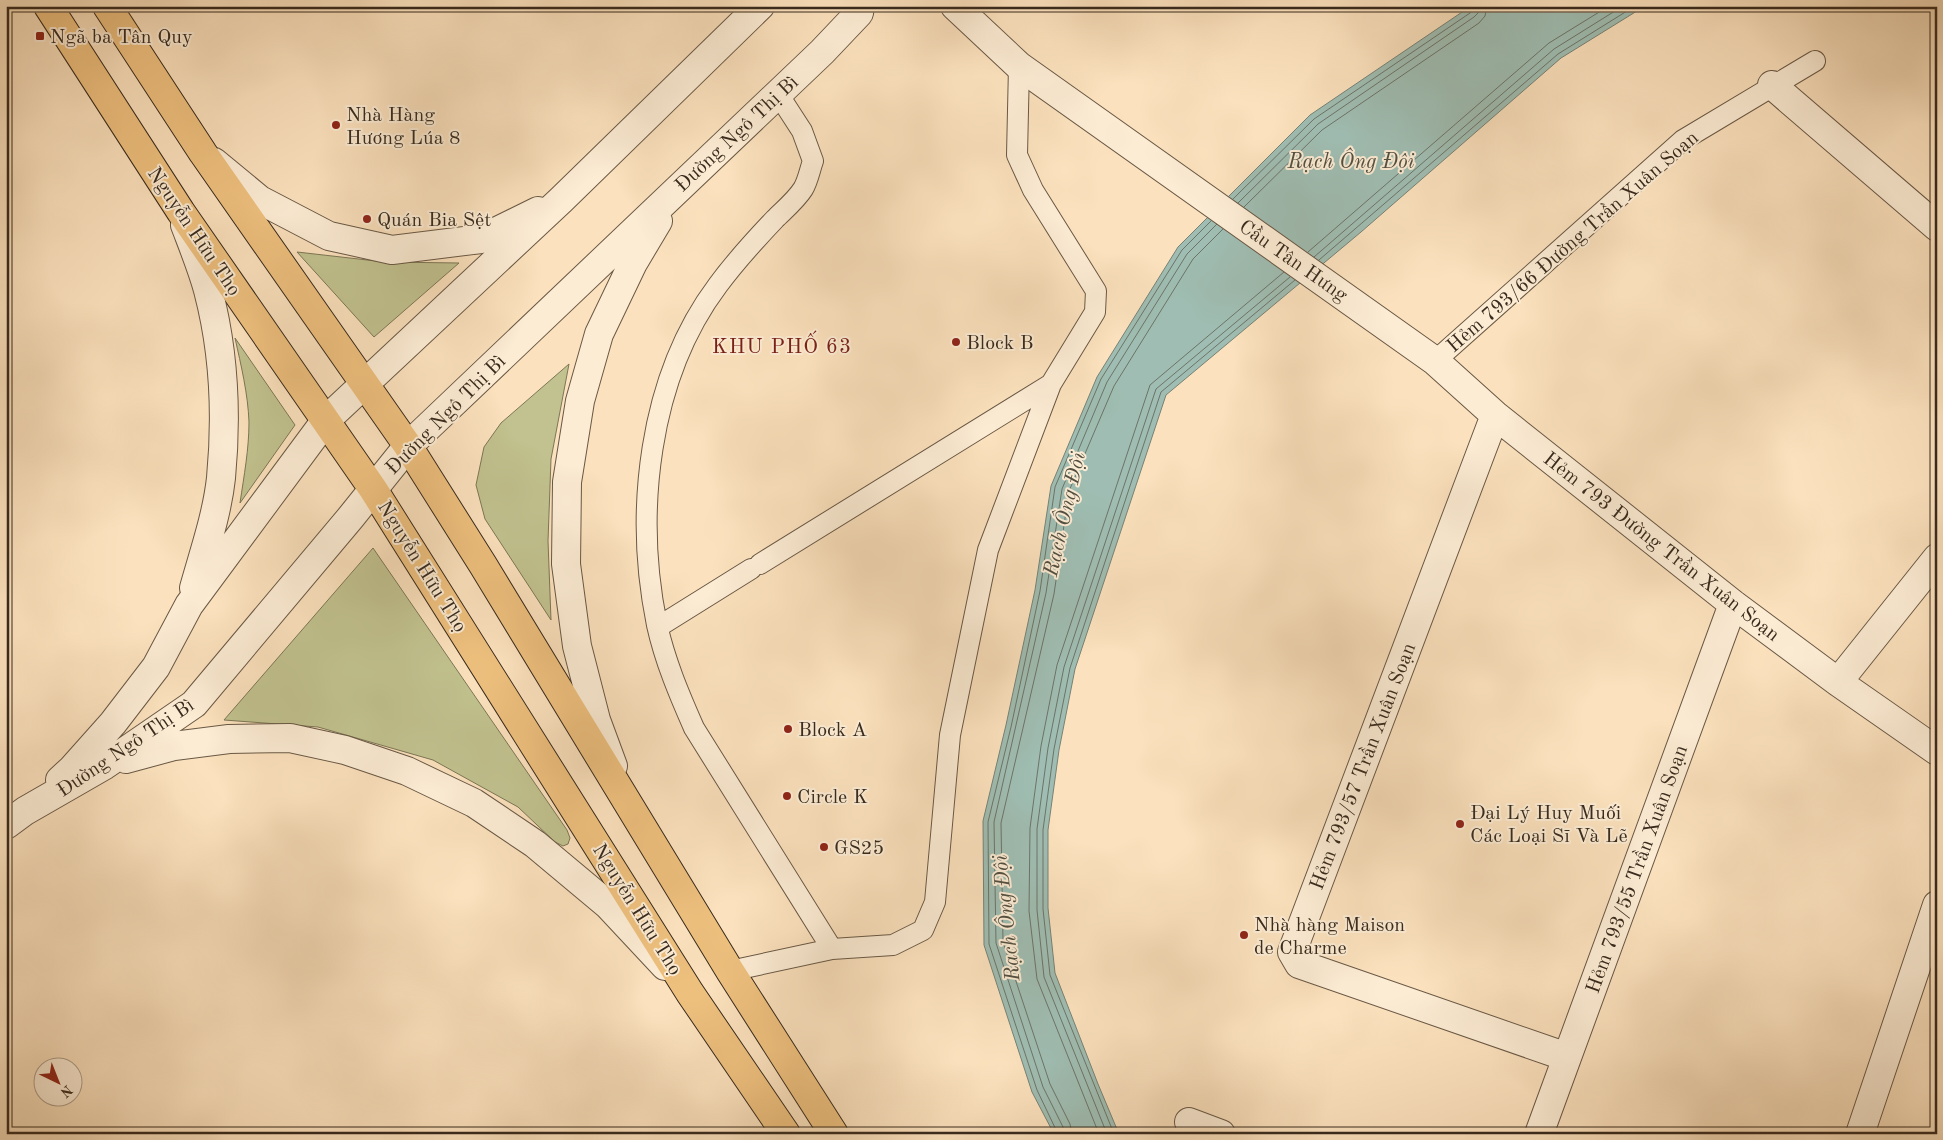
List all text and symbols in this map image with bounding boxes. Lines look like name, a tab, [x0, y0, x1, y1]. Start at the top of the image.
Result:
place label: Ngã ba Tân Quy	[50, 28, 193, 48]
marker: Ngã ba Tân Quy	[34, 30, 46, 42]
street label: Đường Ngô Thị Bì	[672, 73, 803, 196]
place label: Nhà Hàng Hương Lúa 8	[346, 106, 461, 149]
marker: Nhà Hàng Hương Lúa 8	[330, 119, 342, 131]
street label: Hẻm 793/66 Đường Trần Xuân Soạn	[1442, 126, 1703, 357]
water label: Rạch Ông Đội	[1286, 147, 1415, 173]
street label: Nguyễn Hữu Thọ	[143, 164, 245, 300]
place label: Quán Bia Sệt	[377, 211, 491, 231]
marker: Quán Bia Sệt	[361, 213, 373, 225]
street label: Cầu Tân Hưng	[1235, 215, 1352, 306]
district label: KHU PHỐ 63	[712, 330, 852, 358]
place label: Block B	[966, 334, 1034, 354]
marker: Block B	[950, 336, 962, 348]
street label: Đường Ngô Thị Bì	[383, 352, 510, 479]
street label: Hẻm 793 Đường Trần Xuân Soạn	[1539, 448, 1784, 646]
water label: Rạch Ông Đội	[1036, 449, 1090, 580]
street label: Nguyễn Hữu Thọ	[373, 497, 471, 636]
street label: Hẻm 793/57 Trần Xuân Soạn	[1306, 640, 1420, 893]
street label: Đường Ngô Thị Bì	[54, 696, 198, 802]
place label: Block A	[798, 721, 867, 741]
marker: Block A	[782, 723, 794, 735]
street label: Hẻm 793/55 Trần Xuân Soạn	[1582, 742, 1692, 997]
place label: Circle K	[797, 788, 868, 808]
marker: Circle K	[781, 790, 793, 802]
place label: Đại Lý Huy Muối Các Loại Sĩ Và Lẽ	[1470, 804, 1628, 847]
marker: Đại Lý Huy Muối Các Loại Sĩ Và Lẽ	[1454, 818, 1466, 830]
place label: GS25	[834, 839, 884, 859]
street label: Nguyễn Hữu Thọ	[588, 840, 686, 979]
marker: GS25	[818, 841, 830, 853]
water label: Rạch Ông Đội	[985, 853, 1025, 984]
place label: Nhà hàng Maison de Charme	[1254, 916, 1405, 959]
marker: Nhà hàng Maison de Charme	[1238, 929, 1250, 941]
north arrow	[32, 1058, 82, 1108]
text: N	[57, 1082, 75, 1100]

